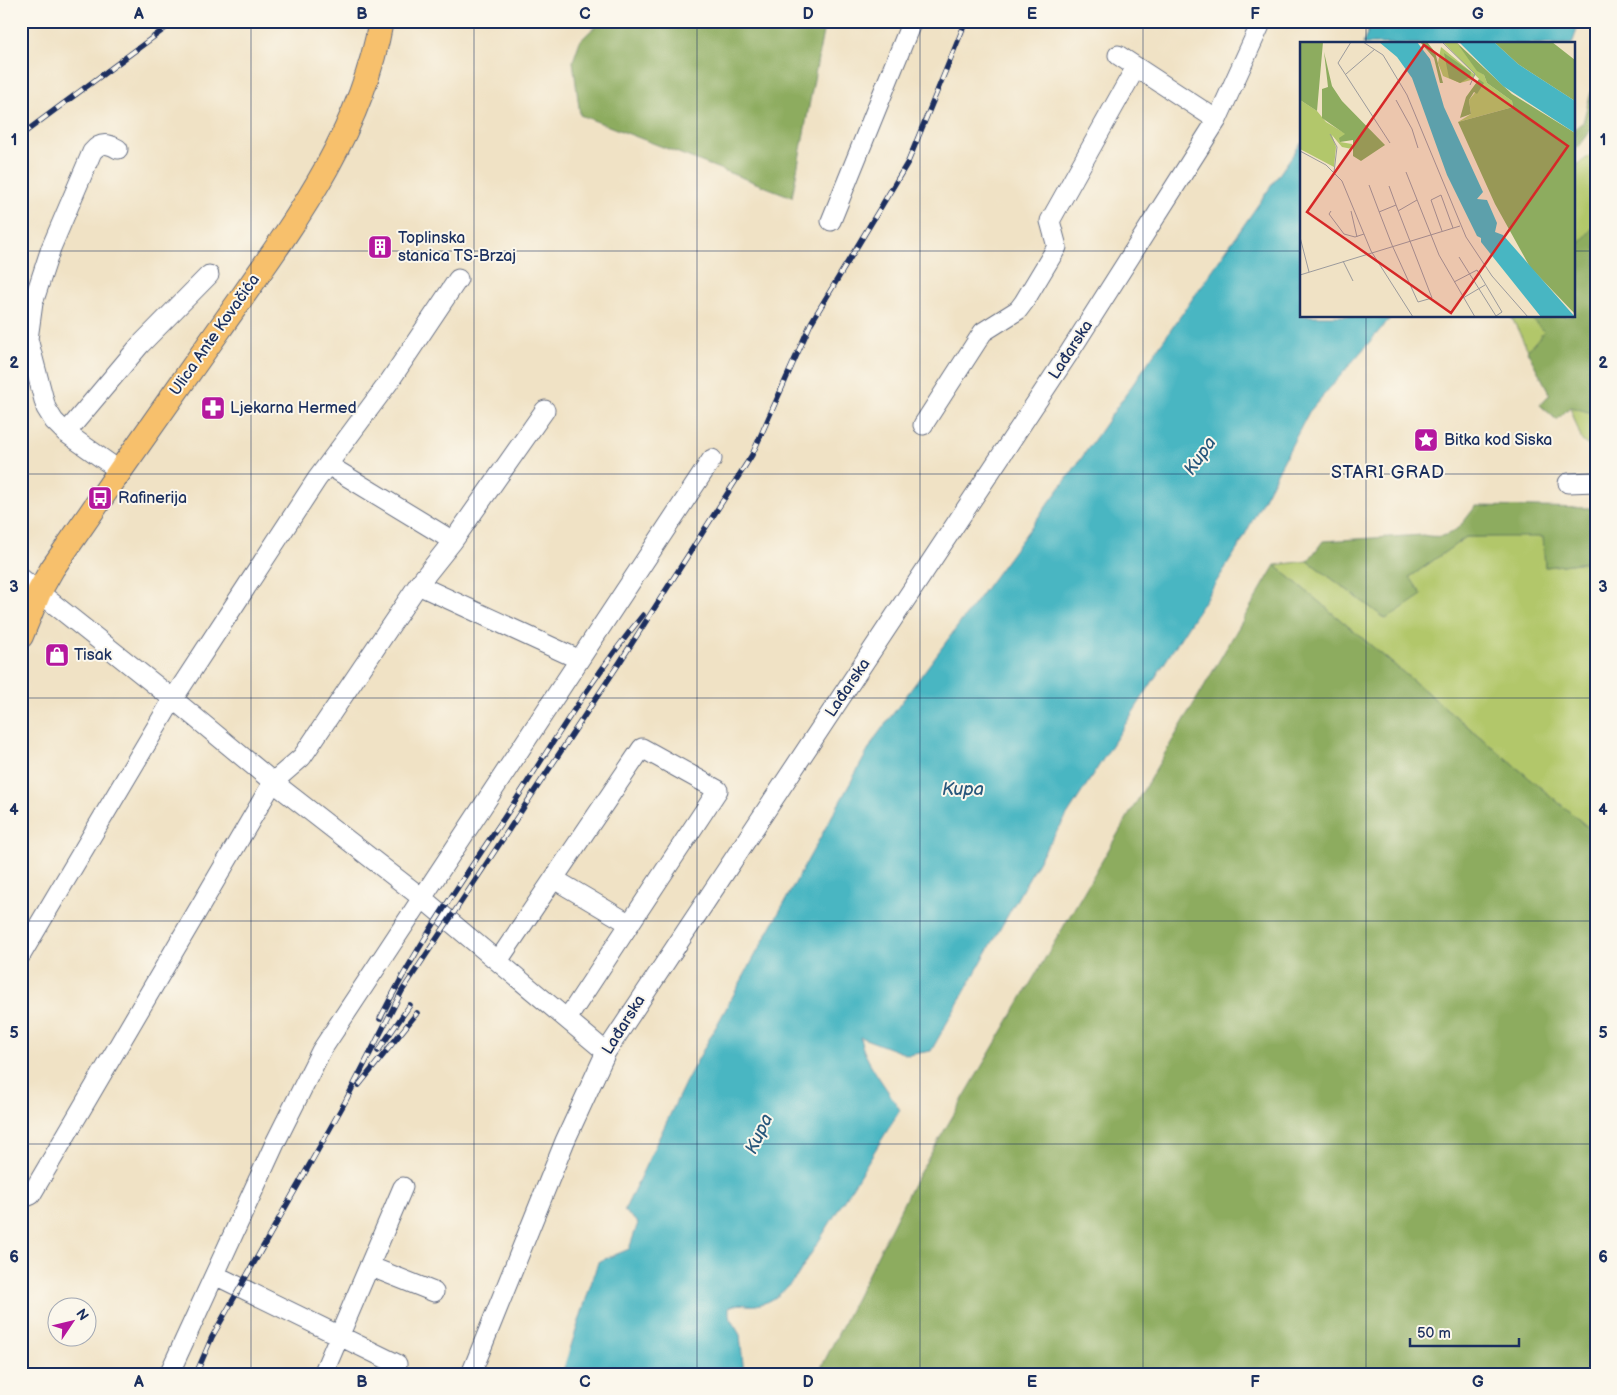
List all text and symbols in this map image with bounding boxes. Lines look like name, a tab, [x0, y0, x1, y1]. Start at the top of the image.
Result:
text: A	[133, 5, 144, 24]
text: B	[356, 5, 368, 24]
text: C	[579, 5, 591, 24]
text: D	[802, 5, 814, 24]
text: E	[1027, 5, 1037, 24]
text: F	[1250, 5, 1260, 24]
text: G	[1472, 5, 1484, 24]
inset map	[1300, 42, 1574, 318]
text: 1	[11, 131, 17, 150]
text: 1	[1600, 131, 1606, 150]
place label: Toplinska stanica TS-Brzaj	[398, 229, 516, 266]
building icon: Toplinska stanica TS-Brzaj	[367, 234, 393, 260]
street label: Ulica Ante Kovačića	[166, 271, 264, 399]
street label: Lađarska	[1045, 317, 1097, 383]
text: 2	[9, 354, 19, 373]
text: 2	[1598, 354, 1608, 373]
pharmacy icon: Ljekarna Hermed	[200, 395, 226, 421]
place label: Ljekarna Hermed	[230, 399, 357, 418]
place icon: Bitka kod Siska	[1413, 427, 1439, 453]
place label: Bitka kod Siska	[1444, 431, 1552, 450]
water label: Kupa	[1179, 433, 1221, 479]
district label: STARI GRAD	[1331, 462, 1445, 483]
bus stop icon: Rafinerija	[87, 485, 113, 511]
place label: Rafinerija	[118, 489, 187, 508]
text: 3	[9, 578, 19, 597]
text: 3	[1598, 578, 1608, 597]
shop icon: Tisak	[44, 642, 70, 668]
place label: Tisak	[74, 646, 112, 665]
street label: Lađarska	[822, 655, 874, 721]
water label: Kupa	[942, 779, 984, 800]
text: 4	[9, 801, 19, 820]
text: 4	[1598, 801, 1608, 820]
street label: Lađarska	[598, 992, 650, 1058]
text: 5	[9, 1024, 19, 1043]
text: 5	[1598, 1024, 1608, 1043]
water label: Kupa	[741, 1111, 777, 1157]
text: 6	[9, 1248, 19, 1267]
text: 6	[1598, 1248, 1608, 1267]
north arrow	[48, 1298, 98, 1348]
text: N	[72, 1306, 92, 1324]
scale bar	[1410, 1315, 1518, 1347]
text: 50 m	[1417, 1324, 1451, 1343]
text: A	[133, 1373, 144, 1392]
text: B	[356, 1373, 368, 1392]
text: C	[579, 1373, 591, 1392]
text: D	[802, 1373, 814, 1392]
text: E	[1027, 1373, 1037, 1392]
text: F	[1250, 1373, 1260, 1392]
text: G	[1472, 1373, 1484, 1392]

